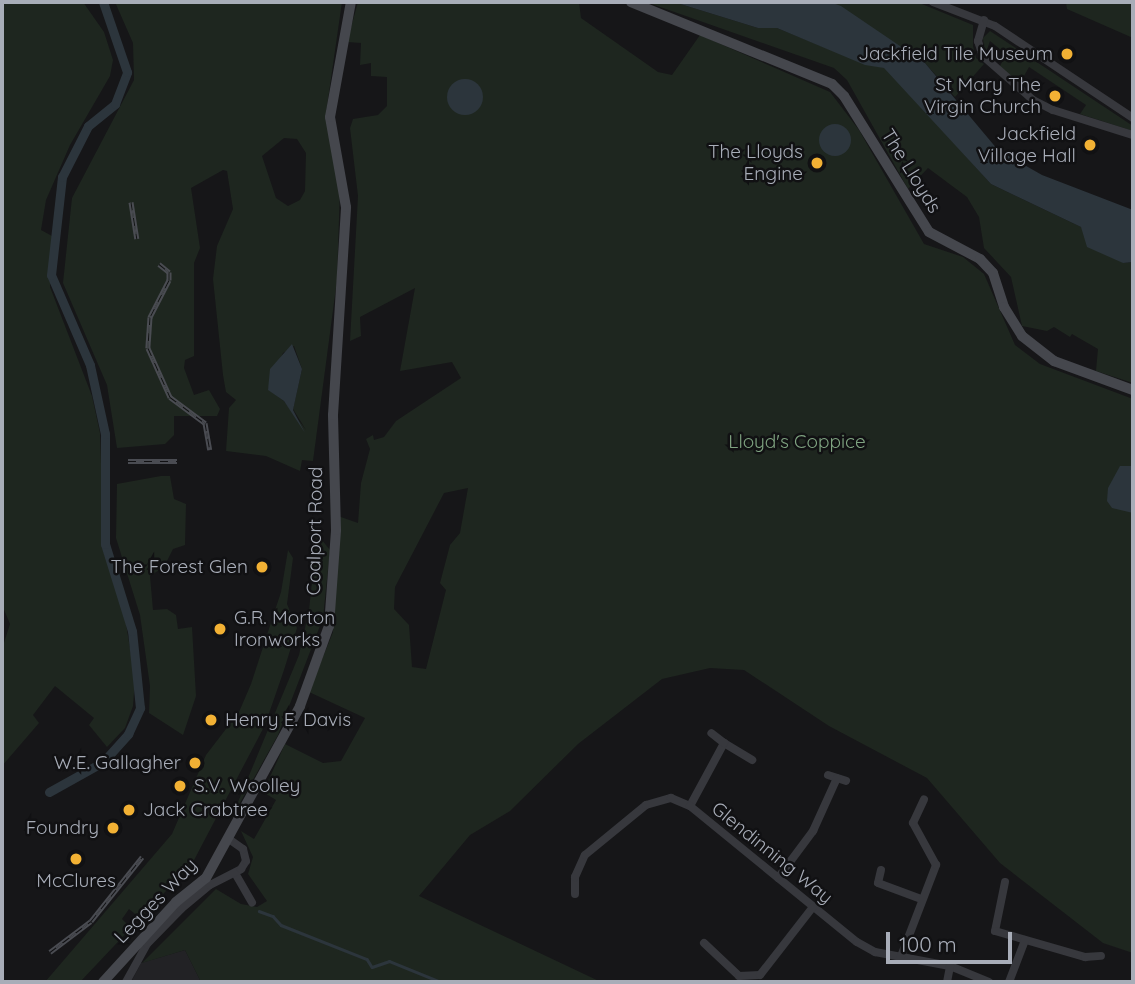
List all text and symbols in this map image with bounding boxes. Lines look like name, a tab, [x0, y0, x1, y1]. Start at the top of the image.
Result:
place label: Jackfield Tile Museum	[858, 43, 1053, 65]
marker: Jackfield Tile Museum	[1059, 46, 1075, 62]
place label: St Mary The Virgin Church	[924, 74, 1041, 118]
marker: St Mary The Virgin Church	[1047, 88, 1063, 104]
place label: Jackfield Village Hall	[978, 123, 1076, 167]
street label: The Lloyds	[876, 125, 946, 217]
marker: Jackfield Village Hall	[1082, 137, 1098, 153]
place label: The Lloyds Engine	[708, 141, 803, 185]
marker: The Lloyds Engine	[809, 155, 825, 171]
park label: Lloyd's Coppice	[728, 431, 866, 453]
street label: Coalport Road	[302, 466, 328, 596]
place label: The Forest Glen	[111, 556, 248, 578]
marker: The Forest Glen	[254, 559, 270, 575]
place label: G.R. Morton Ironworks	[234, 607, 335, 651]
marker: G.R. Morton Ironworks	[212, 621, 228, 637]
place label: Henry E. Davis	[225, 709, 351, 731]
marker: Henry E. Davis	[203, 712, 219, 728]
place label: W.E. Gallagher	[54, 752, 181, 774]
marker: W.E. Gallagher	[187, 755, 203, 771]
place label: S.V. Woolley	[194, 775, 300, 797]
marker: S.V. Woolley	[172, 778, 188, 794]
street label: Glendinning Way	[707, 797, 837, 909]
place label: Jack Crabtree	[143, 799, 268, 821]
marker: Jack Crabtree	[121, 802, 137, 818]
place label: Foundry	[26, 817, 99, 839]
marker: Foundry	[105, 820, 121, 836]
marker: McClures	[68, 851, 84, 867]
street label: Legges Way	[110, 854, 202, 948]
place label: McClures	[36, 870, 116, 892]
scale bar	[890, 918, 1016, 962]
text: 100 m	[899, 931, 957, 957]

